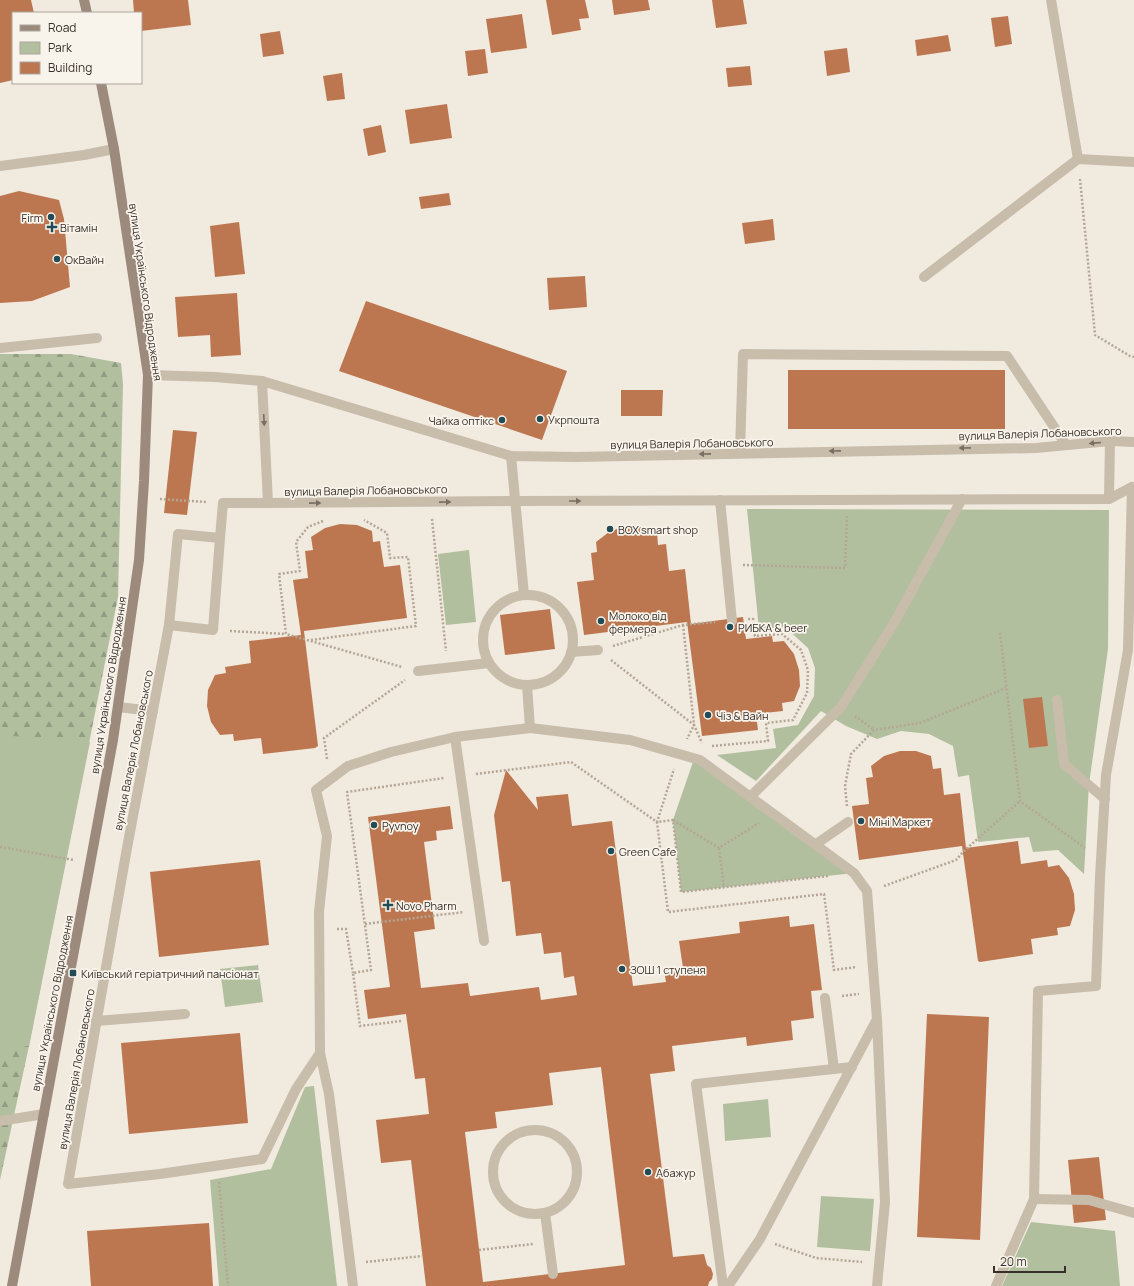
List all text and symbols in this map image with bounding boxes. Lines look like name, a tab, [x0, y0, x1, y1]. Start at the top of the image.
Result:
legend	[12, 12, 142, 84]
text: Road	[48, 19, 76, 36]
text: Park	[48, 39, 73, 56]
text: Building	[48, 59, 92, 76]
street label: вулиця Українського Відродження	[126, 202, 166, 382]
place label: Firm	[22, 210, 43, 225]
marker: Firm	[46, 212, 56, 222]
place label: Вітамін	[60, 220, 97, 235]
marker: Вітамін	[47, 222, 57, 232]
place label: ОкВайн	[65, 252, 104, 267]
marker: ОкВайн	[52, 254, 62, 264]
place label: Укрпошта	[548, 412, 599, 427]
place label: Чайка оптікс	[428, 413, 494, 428]
one-way arrow	[260, 414, 267, 426]
marker: Укрпошта	[535, 414, 545, 424]
marker: Чайка оптікс	[497, 415, 507, 425]
street label: вулиця Валерія Лобановського	[958, 423, 1122, 443]
street label: вулиця Валерія Лобановського	[610, 434, 774, 452]
one-way arrow	[1089, 439, 1101, 446]
one-way arrow	[958, 445, 971, 451]
one-way arrow	[828, 448, 841, 454]
one-way arrow	[698, 451, 711, 457]
street label: вулиця Валерія Лобановського	[284, 481, 448, 499]
one-way arrow	[569, 498, 582, 504]
one-way arrow	[439, 499, 452, 505]
one-way arrow	[309, 500, 322, 506]
place label: BOX smart shop	[618, 522, 699, 537]
marker: BOX smart shop	[605, 524, 615, 534]
street label: вулиця Українського Відродження	[87, 595, 129, 775]
place label: Молоко від фермера	[609, 608, 667, 636]
marker: Молоко від фермера	[596, 616, 606, 626]
place label: РИБКА & beer	[738, 620, 807, 635]
marker: РИБКА & beer	[725, 622, 735, 632]
street label: вулиця Валерія Лобановського	[110, 668, 156, 831]
place label: Чіз & Вайн	[716, 708, 768, 723]
marker: Чіз & Вайн	[703, 710, 713, 720]
place label: Міні Маркет	[869, 814, 932, 829]
marker: Міні Маркет	[856, 816, 866, 826]
place label: Pyvnoy	[382, 818, 419, 833]
marker: Pyvnoy	[369, 820, 379, 830]
place label: Green Cafe	[619, 844, 677, 859]
marker: Green Cafe	[606, 846, 616, 856]
place label: Novo Pharm	[396, 898, 456, 913]
marker: Novo Pharm	[383, 900, 393, 910]
street label: вулиця Українського Відродження	[28, 914, 76, 1092]
place label: ЗОШ 1 ступеня	[630, 962, 706, 977]
marker: ЗОШ 1 ступеня	[617, 964, 627, 974]
place label: Київський геріатричний пансіонат	[81, 966, 259, 981]
marker: Київський геріатричний пансіонат	[68, 968, 78, 978]
street label: вулиця Валерія Лобановського	[54, 987, 98, 1151]
place label: Абажур	[656, 1165, 696, 1180]
marker: Абажур	[643, 1167, 653, 1177]
scale bar	[994, 1248, 1065, 1274]
text: 20 m	[1000, 1253, 1027, 1270]

